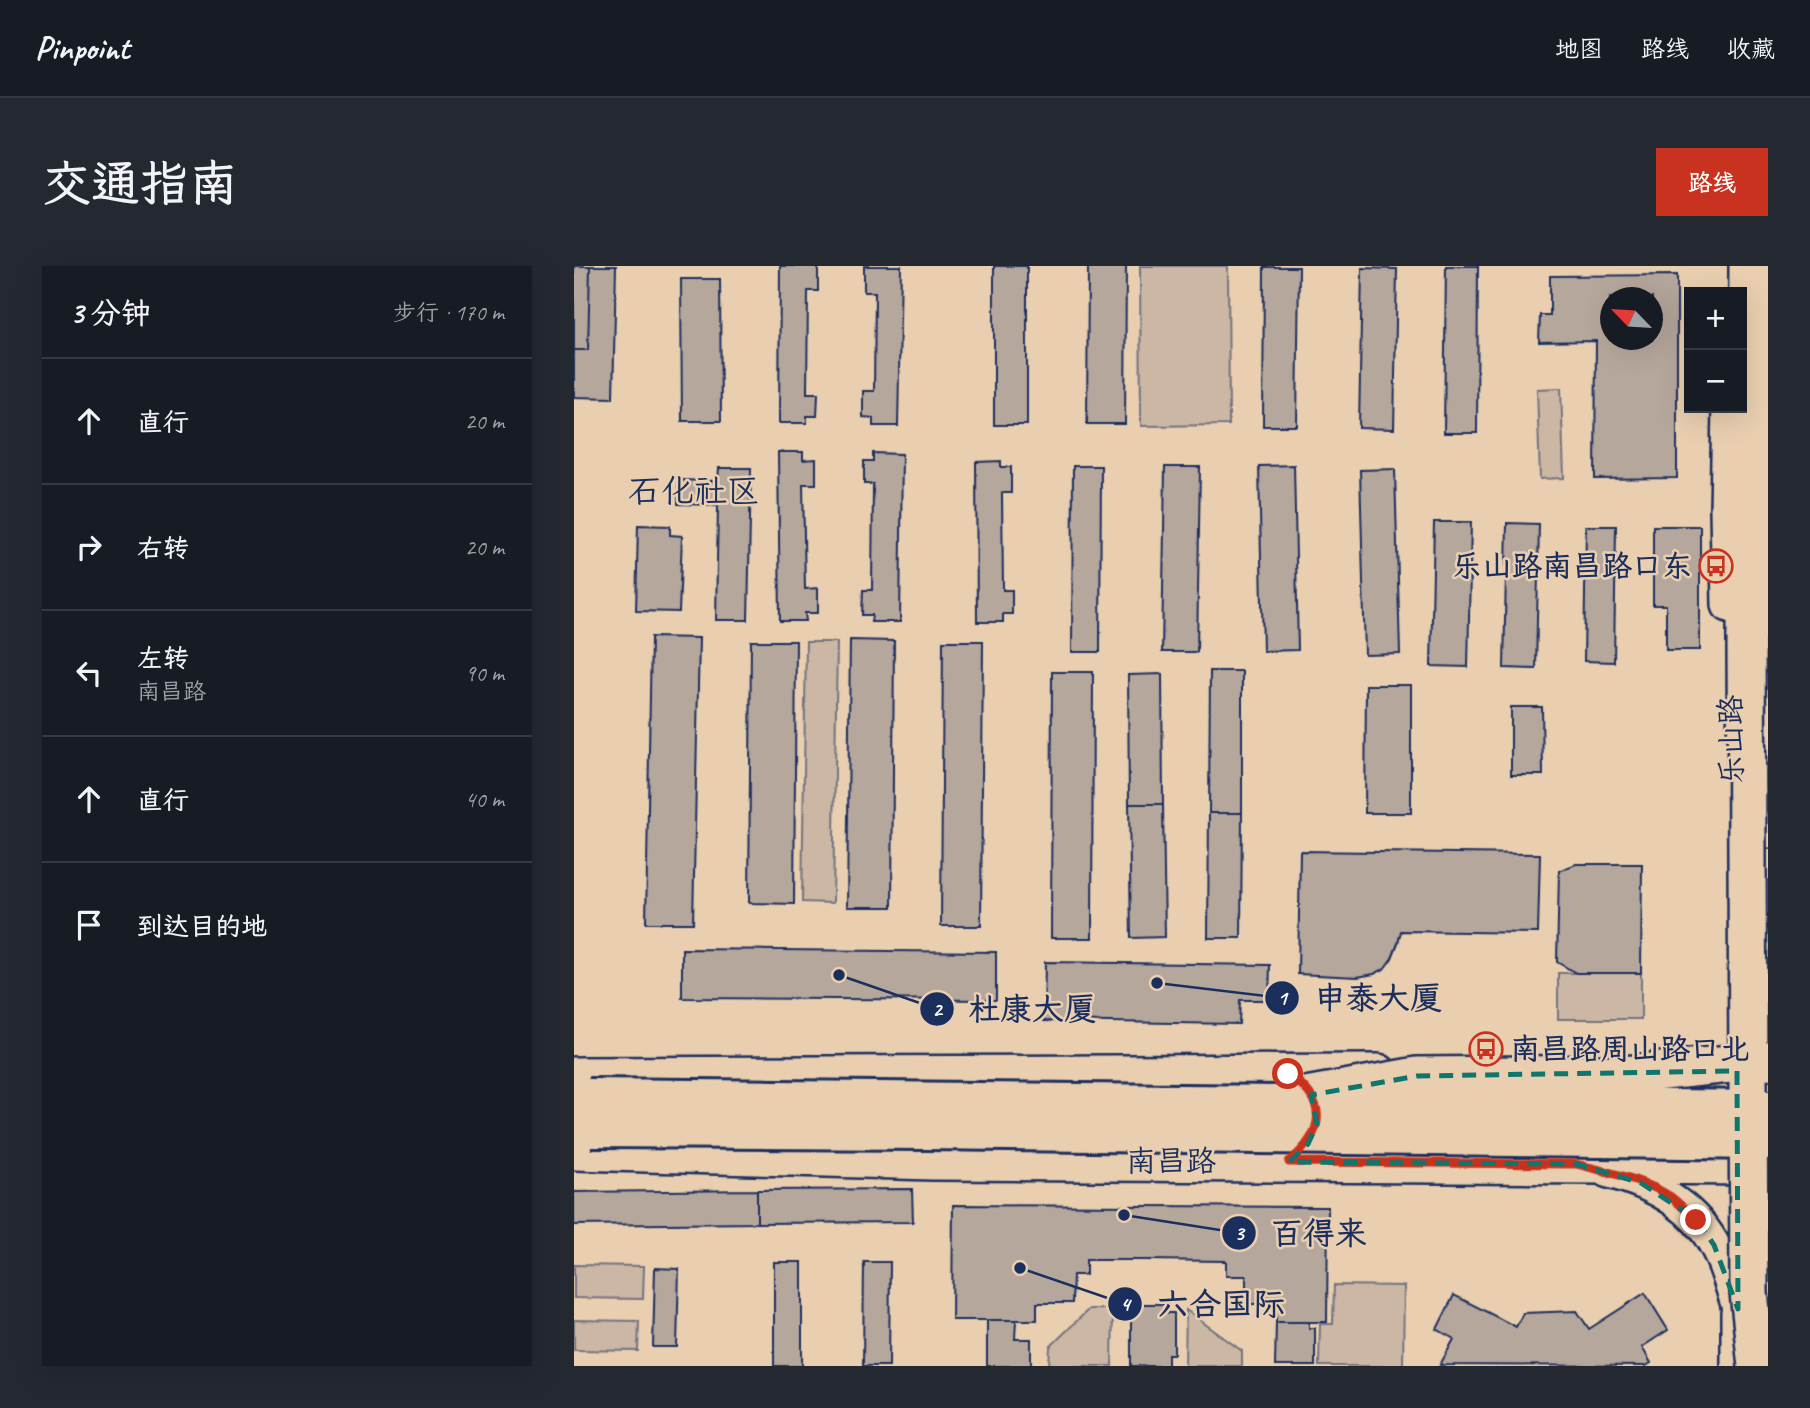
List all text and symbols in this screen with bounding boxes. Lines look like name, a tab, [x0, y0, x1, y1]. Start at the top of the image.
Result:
text: Pinpoint	[35, 27, 129, 69]
text: 地图	[1555, 34, 1603, 64]
text: 路线	[1641, 34, 1689, 64]
text: 收藏	[1727, 34, 1775, 64]
button: 路线	[1656, 148, 1768, 216]
text: 交通指南	[42, 153, 238, 215]
north arrow	[1600, 287, 1663, 350]
map controls	[1684, 287, 1747, 413]
button: +	[1684, 287, 1747, 350]
text: 3 分钟	[70, 294, 151, 332]
text: 步行 · 170 m	[393, 298, 504, 327]
button: −	[1684, 350, 1747, 413]
icon: ahead	[70, 402, 108, 440]
text: 直行	[137, 406, 189, 439]
text: 20 m	[465, 407, 504, 436]
district label: 石化社区	[628, 470, 760, 512]
icon: right	[70, 528, 108, 566]
text: 右转	[137, 532, 189, 565]
text: 20 m	[465, 533, 504, 562]
place label: 乐山路南昌路口东	[1452, 547, 1692, 585]
bus stop icon: 乐山路南昌路口东	[1697, 547, 1735, 585]
text: 左转	[137, 642, 189, 675]
icon: left	[70, 654, 108, 692]
text: 90 m	[465, 659, 504, 688]
text: 南昌路	[137, 677, 206, 706]
street label: 乐山路	[1711, 695, 1751, 785]
icon: ahead	[70, 780, 108, 818]
text: 直行	[137, 784, 189, 817]
text: 40 m	[465, 785, 504, 814]
icon: arrive	[70, 906, 108, 944]
text: 到达目的地	[137, 910, 267, 943]
callout: 申泰大厦	[1265, 971, 1456, 1024]
text: 申泰大厦	[1314, 978, 1442, 1019]
callout: 杜康大厦	[919, 982, 1110, 1035]
text: 1	[1277, 985, 1289, 1011]
text: 杜康大厦	[968, 989, 1096, 1030]
text: 2	[932, 996, 944, 1022]
bus stop icon: 南昌路周山路口北	[1467, 1030, 1505, 1068]
place label: 南昌路周山路口北	[1510, 1030, 1750, 1068]
route start	[1272, 1058, 1303, 1089]
street label: 南昌路	[1126, 1142, 1216, 1180]
route end	[1680, 1204, 1711, 1235]
callout: 百得来	[1222, 1206, 1381, 1259]
text: 百得来	[1271, 1213, 1367, 1254]
text: 3	[1234, 1220, 1246, 1246]
callout: 六合国际	[1108, 1277, 1299, 1330]
text: 六合国际	[1157, 1284, 1285, 1325]
text: 4	[1120, 1291, 1132, 1317]

